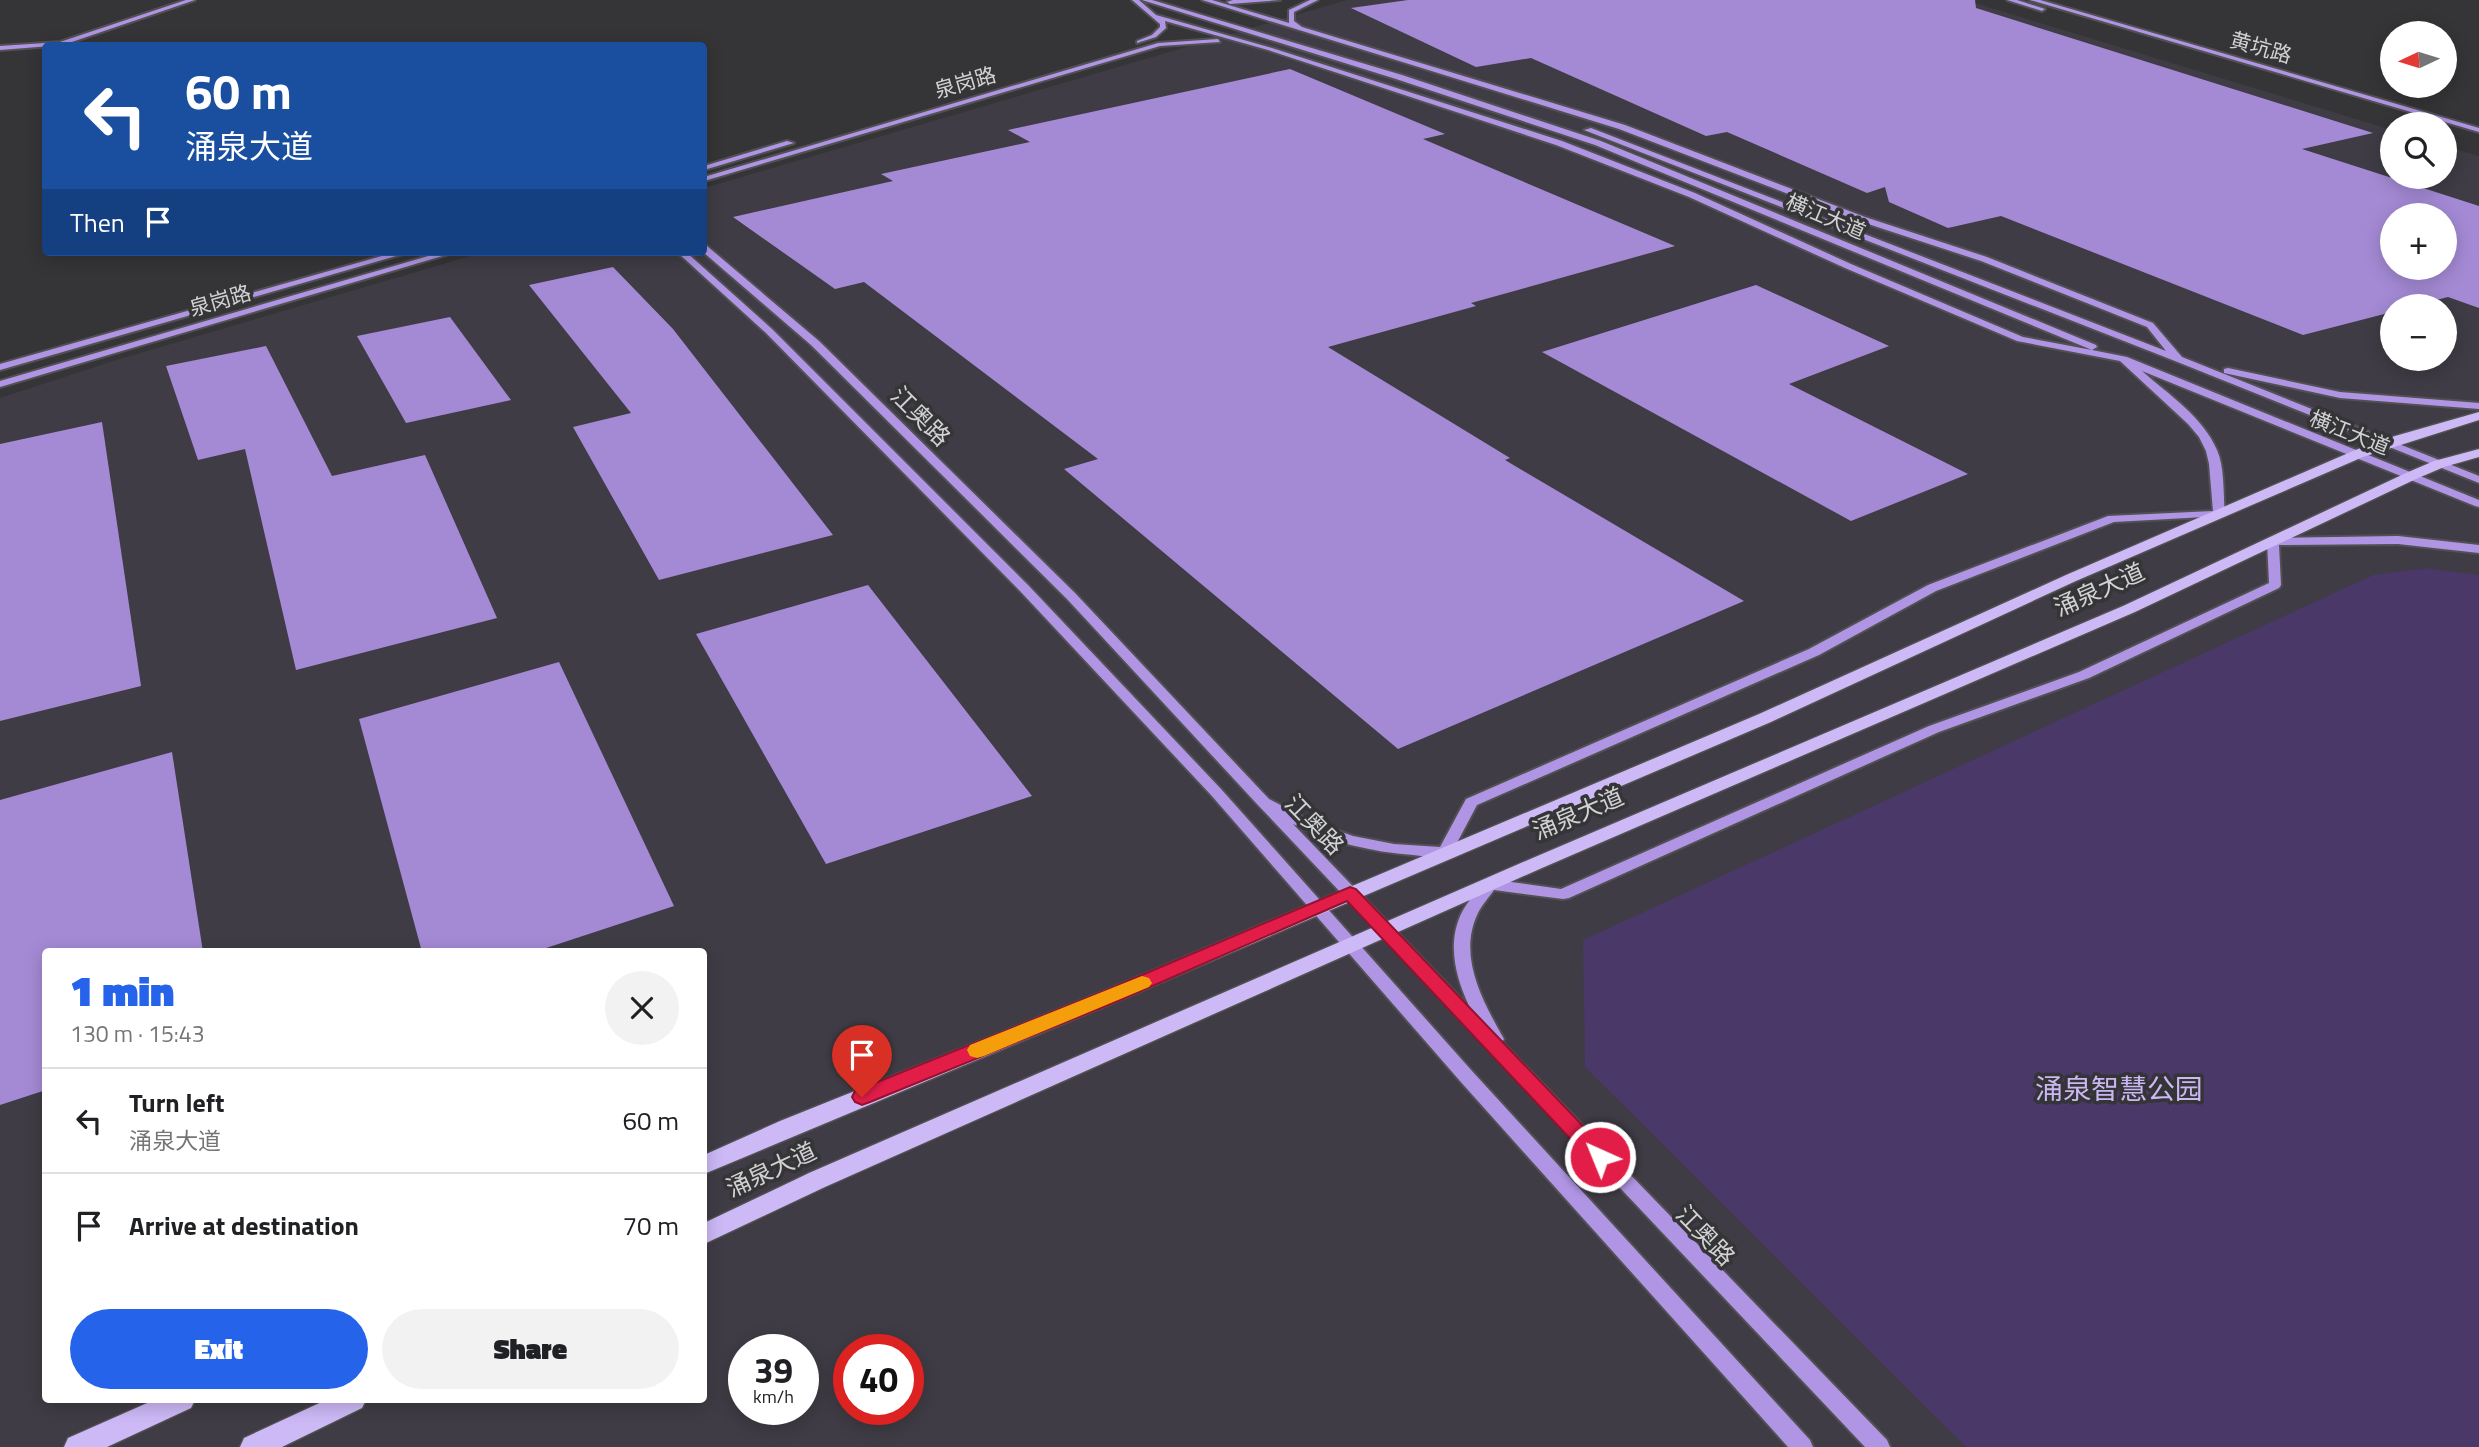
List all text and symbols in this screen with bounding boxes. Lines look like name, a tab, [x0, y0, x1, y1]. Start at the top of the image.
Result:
north arrow	[2380, 21, 2457, 98]
map controls	[2380, 21, 2457, 371]
street label: 黄坑路	[2226, 23, 2296, 71]
text: 60 m	[185, 53, 292, 128]
street label: 泉岗路	[930, 58, 1000, 106]
icon: left	[70, 70, 161, 161]
button: search	[2380, 112, 2457, 189]
text: 涌泉大道	[185, 122, 313, 170]
street label: 横江大道	[1781, 185, 1871, 247]
text: Then	[70, 203, 125, 242]
icon: arrive	[139, 203, 177, 241]
button: +	[2380, 203, 2457, 280]
street label: 泉岗路	[185, 276, 255, 324]
button: −	[2380, 294, 2457, 371]
street label: 江奥路	[883, 378, 959, 454]
street label: 横江大道	[2305, 401, 2395, 463]
street label: 涌泉大道	[2048, 553, 2150, 625]
street label: 涌泉大道	[1527, 778, 1629, 848]
street label: 江奥路	[1277, 786, 1353, 862]
text: 1 min	[70, 958, 174, 1022]
button: close	[605, 971, 679, 1045]
text: 130 m · 15:43	[70, 1016, 205, 1051]
pin	[832, 1025, 892, 1097]
icon: arrive	[843, 1036, 881, 1074]
park label: 涌泉智慧公园	[2035, 1067, 2203, 1110]
text: Turn left	[129, 1083, 224, 1122]
text: 60 m	[622, 1101, 679, 1140]
icon: left	[70, 1102, 108, 1140]
position arrow	[1563, 1120, 1637, 1194]
text: 涌泉大道	[129, 1123, 221, 1158]
street label: 涌泉大道	[720, 1132, 822, 1206]
street label: 江奥路	[1668, 1197, 1744, 1273]
text: Arrive at destination	[129, 1206, 359, 1245]
text: 70 m	[622, 1206, 679, 1245]
icon: arrive	[70, 1207, 108, 1245]
button: Exit	[70, 1309, 368, 1389]
button: Share	[382, 1309, 679, 1389]
speed limit sign: 40	[833, 1334, 924, 1425]
text: 39	[754, 1343, 793, 1397]
text: km/h	[753, 1383, 794, 1410]

